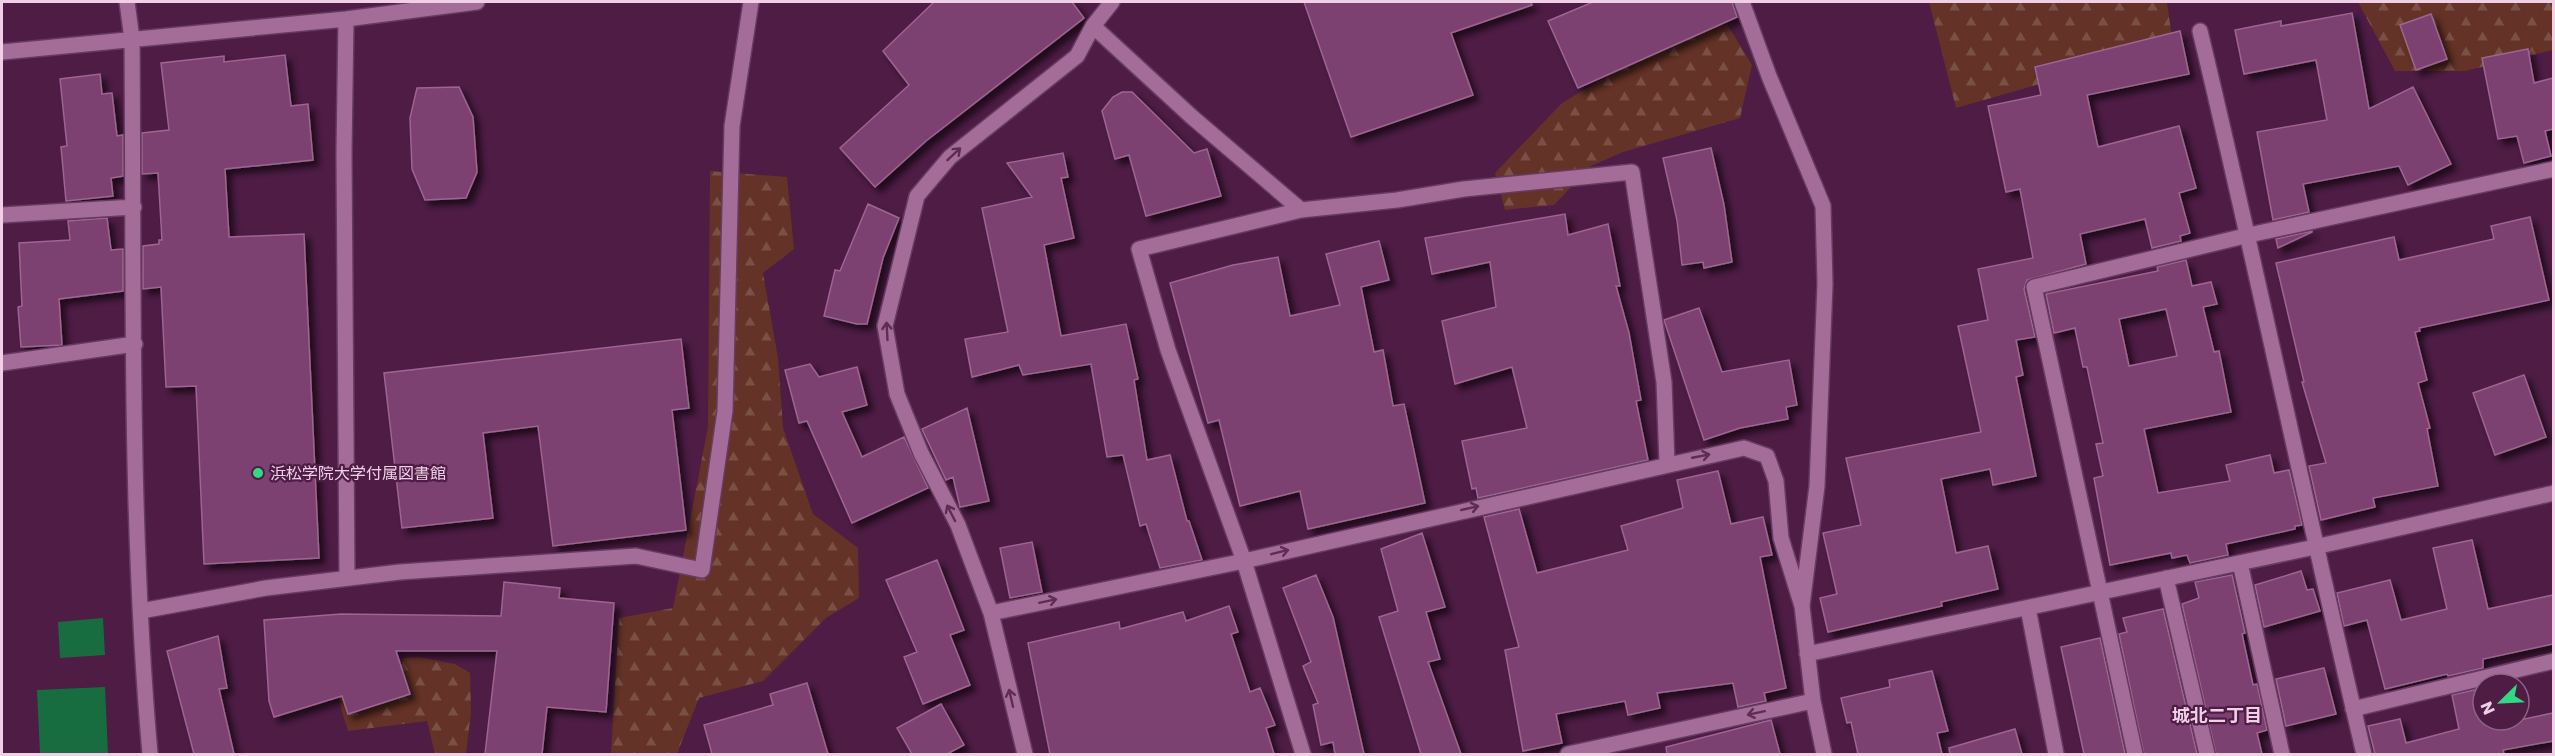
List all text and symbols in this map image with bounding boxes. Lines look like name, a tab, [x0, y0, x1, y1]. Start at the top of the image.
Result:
one-way arrow	[947, 147, 962, 161]
one-way arrow	[882, 321, 893, 341]
one-way arrow	[1691, 450, 1710, 461]
place label: 浜松学院大学付属図書館	[270, 462, 446, 485]
marker: 浜松学院大学付属図書館	[251, 466, 265, 480]
one-way arrow	[1460, 501, 1479, 513]
one-way arrow	[945, 504, 956, 522]
one-way arrow	[1270, 546, 1289, 558]
one-way arrow	[1038, 595, 1057, 606]
north arrow	[2471, 672, 2531, 732]
one-way arrow	[1005, 688, 1016, 708]
text: N	[2475, 698, 2501, 718]
district label: 城北二丁目	[2172, 703, 2262, 728]
one-way arrow	[1746, 708, 1766, 719]

